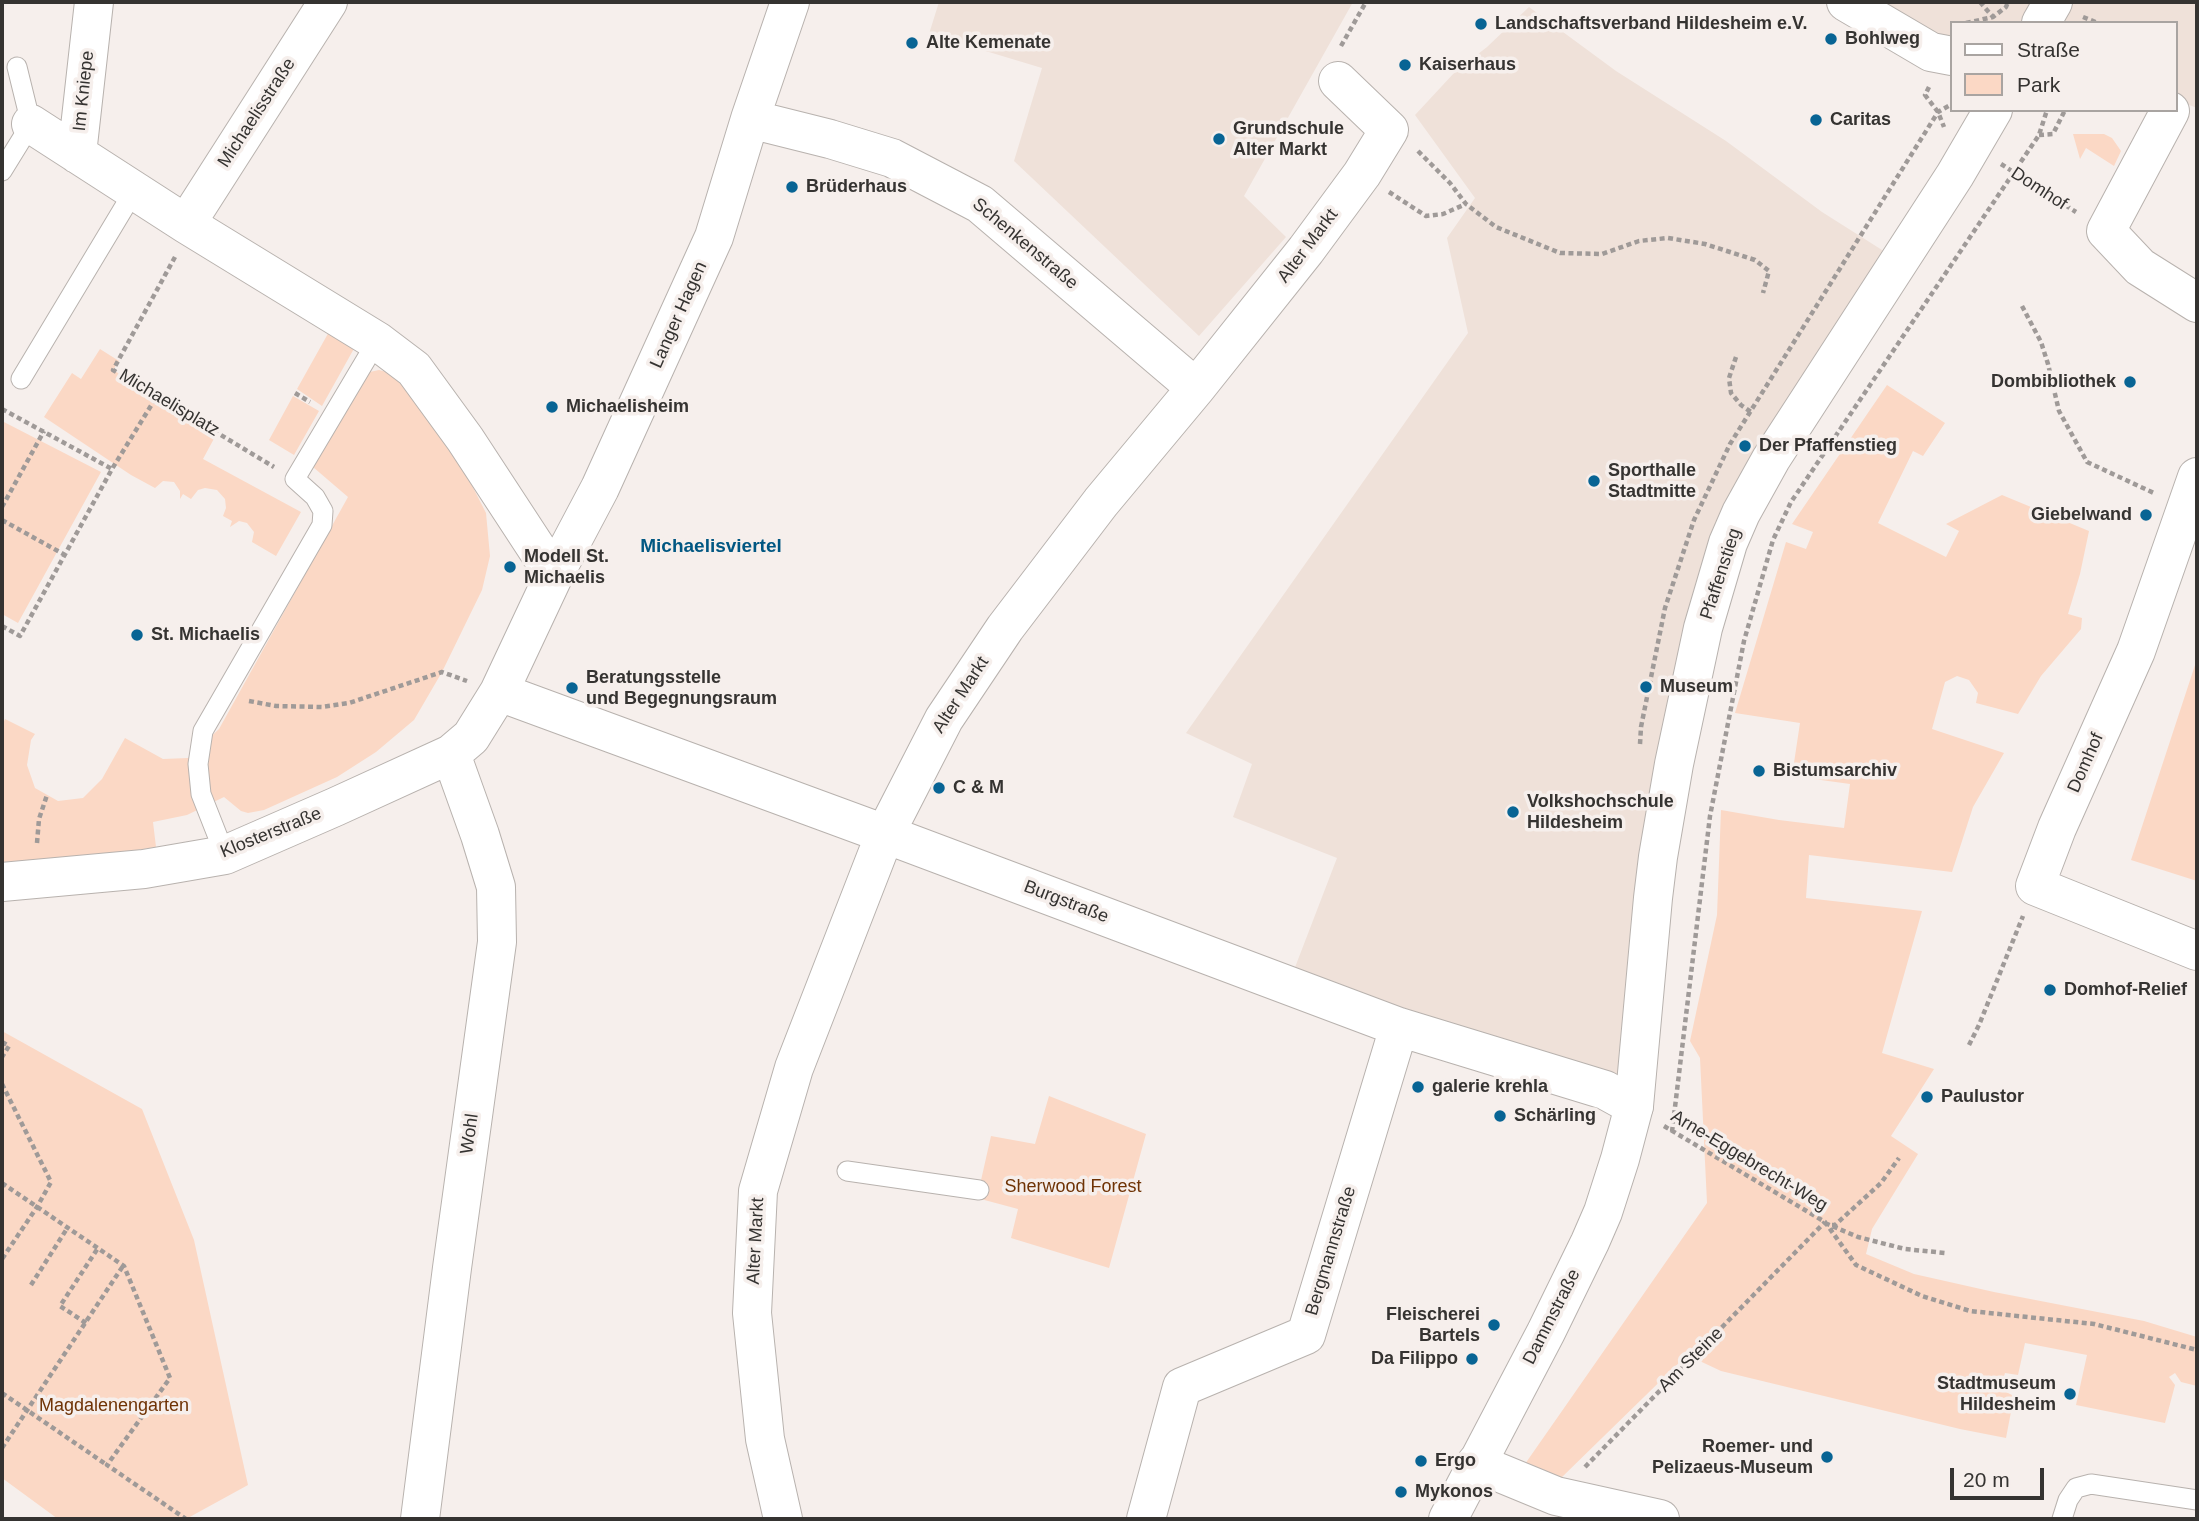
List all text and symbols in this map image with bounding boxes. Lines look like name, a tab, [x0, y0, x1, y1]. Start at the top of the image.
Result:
place label: Landschaftsverband Hildesheim e.V.	[1495, 13, 1807, 35]
marker: Landschaftsverband Hildesheim e.V.	[1473, 16, 1489, 32]
legend	[1951, 21, 2178, 112]
place label: Bohlweg	[1845, 28, 1920, 50]
marker: Bohlweg	[1823, 31, 1839, 47]
place label: Alte Kemenate	[926, 32, 1051, 54]
marker: Alte Kemenate	[904, 35, 920, 51]
text: Straße	[2017, 38, 2080, 61]
street label: Im Kniepe	[69, 50, 99, 132]
street label: Michaelisstraße	[214, 54, 300, 172]
place label: Kaiserhaus	[1419, 54, 1516, 76]
marker: Kaiserhaus	[1397, 57, 1413, 73]
text: Park	[2017, 73, 2060, 96]
place label: Caritas	[1830, 109, 1891, 131]
marker: Caritas	[1808, 112, 1824, 128]
place label: Grundschule Alter Markt	[1233, 118, 1344, 160]
marker: Grundschule Alter Markt	[1211, 131, 1227, 147]
street label: Domhof	[2007, 163, 2071, 215]
place label: Brüderhaus	[806, 176, 907, 198]
marker: Brüderhaus	[784, 179, 800, 195]
street label: Schenkenstraße	[968, 194, 1082, 294]
street label: Alter Markt	[1273, 205, 1343, 287]
street label: Langer Hagen	[646, 258, 712, 372]
street label: Michaelisplatz	[115, 365, 223, 441]
place label: Dombibliothek	[1991, 371, 2116, 393]
marker: Dombibliothek	[2122, 374, 2138, 390]
place label: Michaelisheim	[566, 396, 689, 418]
marker: Michaelisheim	[544, 399, 560, 415]
place label: Der Pfaffenstieg	[1759, 435, 1897, 457]
marker: Der Pfaffenstieg	[1737, 438, 1753, 454]
place label: Sporthalle Stadtmitte	[1608, 460, 1696, 503]
marker: Sporthalle Stadtmitte	[1586, 473, 1602, 489]
place label: Giebelwand	[2031, 504, 2132, 526]
marker: Giebelwand	[2138, 507, 2154, 523]
street label: Pfaffenstieg	[1696, 526, 1746, 622]
district label: Michaelisviertel	[640, 536, 782, 558]
place label: Modell St. Michaelis	[524, 546, 609, 588]
marker: Modell St. Michaelis	[502, 559, 518, 575]
place label: St. Michaelis	[151, 624, 260, 646]
marker: St. Michaelis	[129, 627, 145, 643]
street label: Alter Markt	[928, 653, 994, 737]
place label: Beratungsstelle und Begegnungsraum	[586, 667, 777, 710]
place label: Museum	[1660, 676, 1733, 698]
marker: Museum	[1638, 679, 1654, 695]
marker: Beratungsstelle und Begegnungsraum	[564, 680, 580, 696]
street label: Domhof	[2063, 730, 2109, 796]
place label: Bistumsarchiv	[1773, 760, 1897, 782]
marker: Bistumsarchiv	[1751, 763, 1767, 779]
place label: C & M	[953, 777, 1004, 799]
marker: C & M	[931, 780, 947, 796]
place label: Volkshochschule Hildesheim	[1527, 791, 1674, 834]
street label: Klosterstraße	[217, 803, 325, 863]
marker: Volkshochschule Hildesheim	[1505, 804, 1521, 820]
street label: Burgstraße	[1021, 876, 1111, 928]
place label: Domhof-Relief	[2064, 979, 2187, 1001]
marker: Domhof-Relief	[2042, 982, 2058, 998]
place label: galerie krehla	[1432, 1076, 1548, 1098]
marker: galerie krehla	[1410, 1079, 1426, 1095]
place label: Paulustor	[1941, 1086, 2024, 1108]
marker: Paulustor	[1919, 1089, 1935, 1105]
place label: Schärling	[1514, 1105, 1596, 1127]
street label: Arne-Eggebrecht-Weg	[1667, 1106, 1831, 1216]
marker: Schärling	[1492, 1108, 1508, 1124]
street label: Wohl	[456, 1112, 484, 1156]
park label: Sherwood Forest	[1004, 1176, 1142, 1198]
street label: Bergmannstraße	[1301, 1184, 1361, 1318]
street label: Alter Markt	[743, 1197, 769, 1285]
street label: Dammstraße	[1519, 1266, 1585, 1368]
place label: Fleischerei Bartels	[1386, 1304, 1480, 1346]
marker: Fleischerei Bartels	[1486, 1317, 1502, 1333]
street label: Am Steine	[1654, 1323, 1728, 1397]
place label: Da Filippo	[1371, 1348, 1458, 1370]
marker: Da Filippo	[1464, 1351, 1480, 1367]
place label: Stadtmuseum Hildesheim	[1937, 1373, 2056, 1416]
marker: Stadtmuseum Hildesheim	[2062, 1386, 2078, 1402]
park label: Magdalenengarten	[39, 1395, 189, 1417]
place label: Roemer- und Pelizaeus-Museum	[1652, 1436, 1813, 1478]
marker: Roemer- und Pelizaeus-Museum	[1819, 1449, 1835, 1465]
place label: Ergo	[1435, 1450, 1476, 1472]
marker: Ergo	[1413, 1453, 1429, 1469]
scale bar	[1954, 1454, 2048, 1498]
text: 20 m	[1963, 1468, 2010, 1491]
place label: Mykonos	[1415, 1481, 1493, 1503]
marker: Mykonos	[1393, 1484, 1409, 1500]

